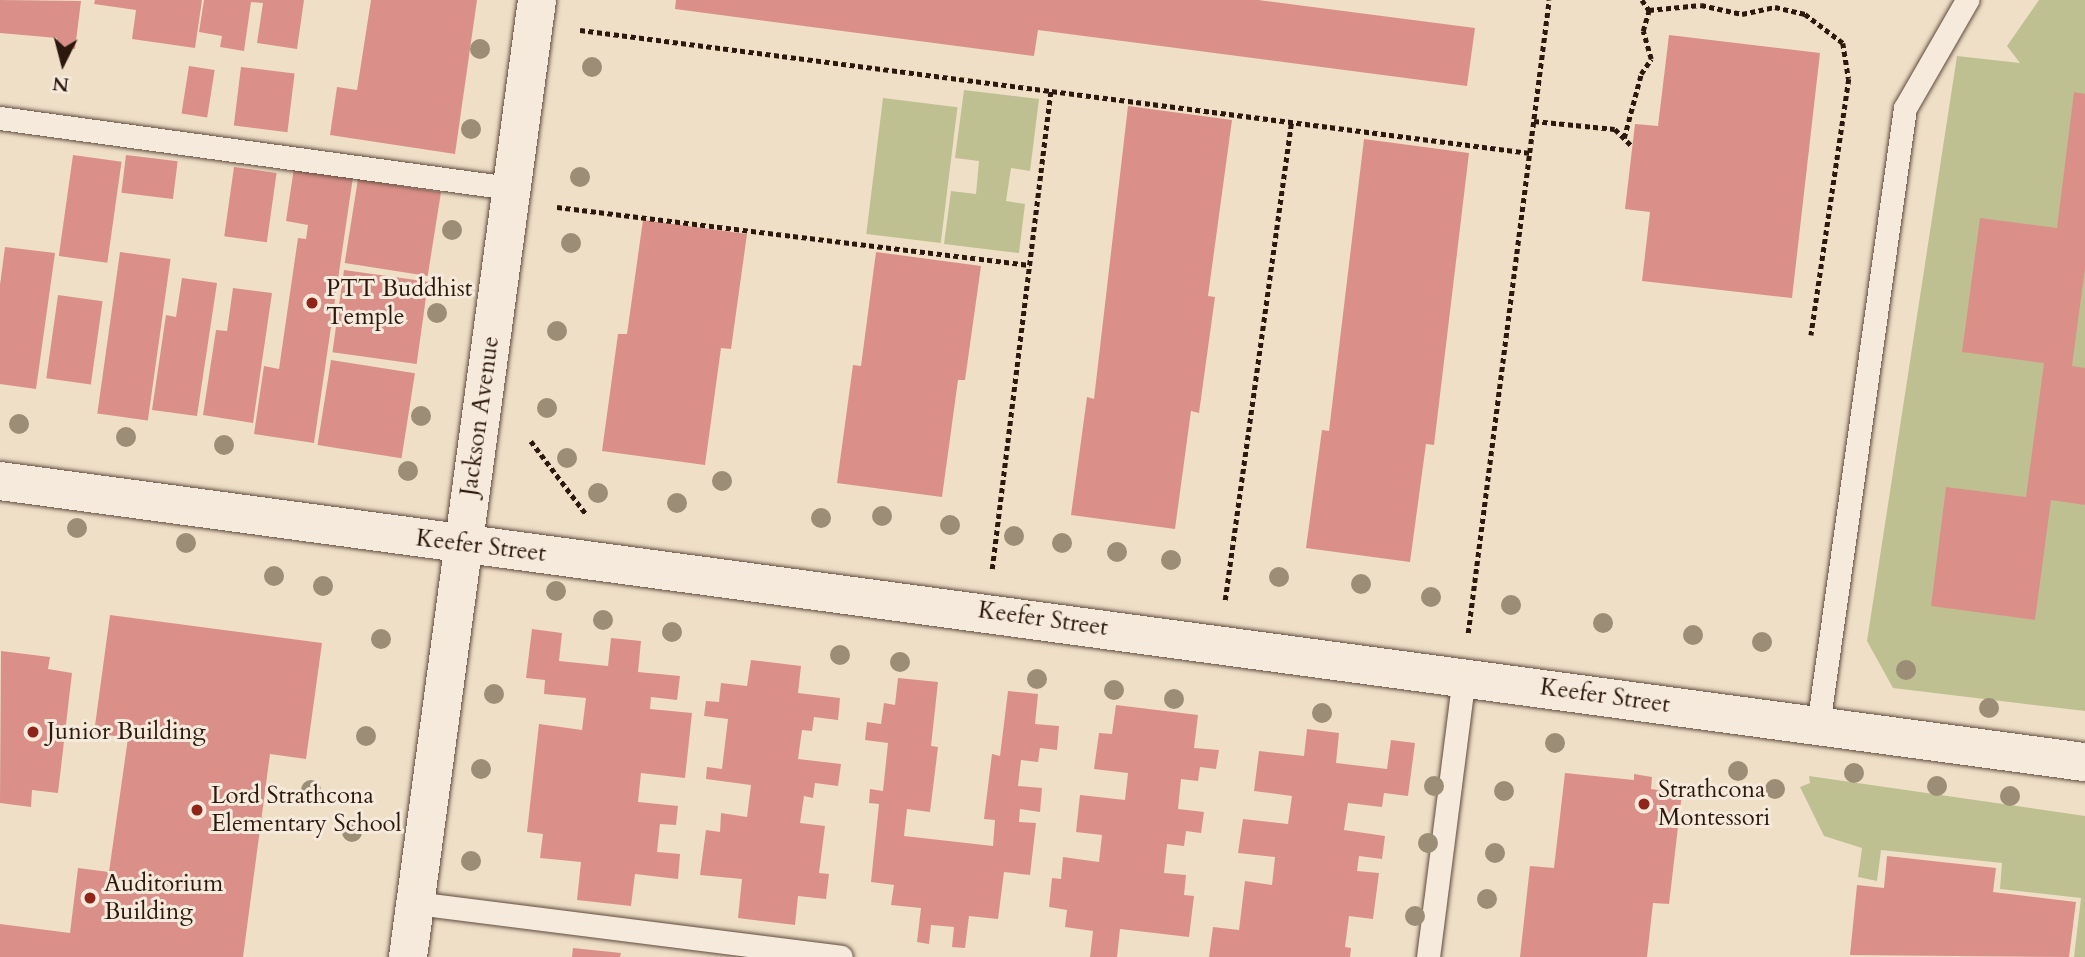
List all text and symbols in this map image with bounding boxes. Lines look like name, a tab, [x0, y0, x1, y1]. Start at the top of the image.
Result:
north arrow	[28, 28, 98, 98]
text: N	[51, 70, 70, 98]
place label: PTT Buddhist Temple	[326, 275, 472, 331]
marker: PTT Buddhist Temple	[304, 295, 320, 311]
street label: Jackson Avenue	[455, 334, 505, 498]
street label: Keefer Street	[414, 524, 548, 568]
street label: Keefer Street	[976, 596, 1110, 642]
street label: Keefer Street	[1538, 673, 1672, 719]
place label: Junior Building	[47, 718, 206, 746]
marker: Junior Building	[25, 724, 41, 740]
place label: Strathcona Montessori	[1658, 776, 1770, 832]
place label: Lord Strathcona Elementary School	[211, 782, 402, 838]
marker: Strathcona Montessori	[1636, 796, 1652, 812]
marker: Lord Strathcona Elementary School	[189, 802, 205, 818]
place label: Auditorium Building	[104, 870, 223, 926]
marker: Auditorium Building	[82, 890, 98, 906]

